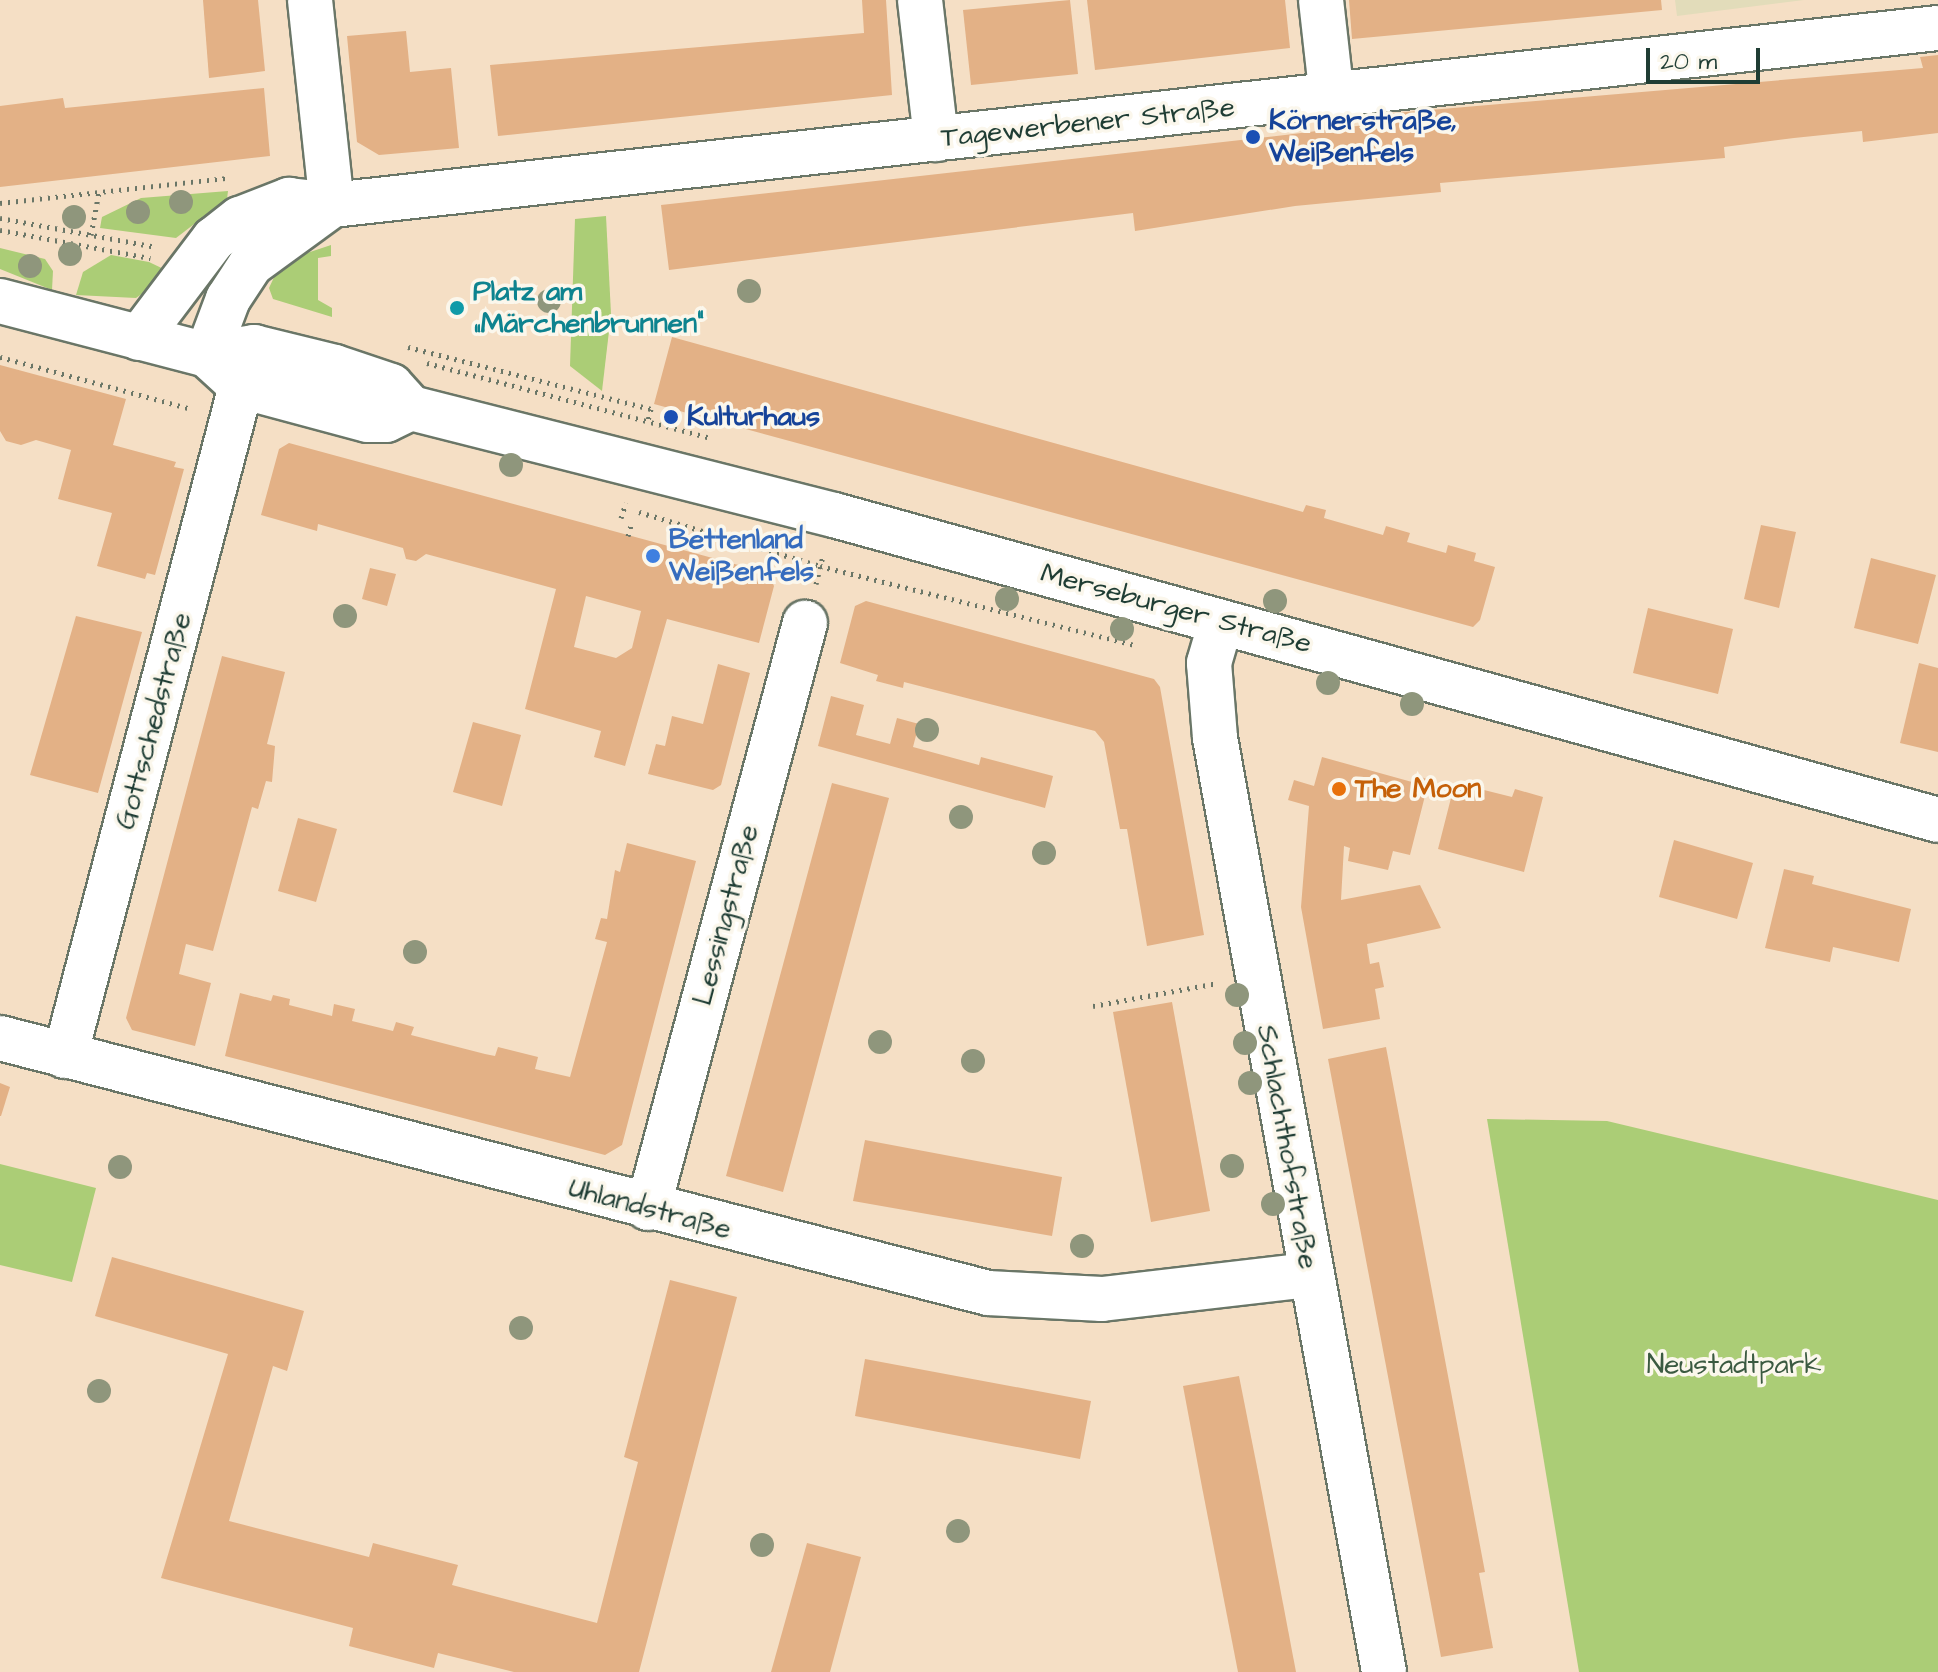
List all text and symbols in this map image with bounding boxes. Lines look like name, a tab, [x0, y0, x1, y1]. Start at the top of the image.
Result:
scale bar	[1650, 32, 1764, 82]
text: 20 m	[1660, 45, 1717, 79]
street label: Tagewerbener Straße	[939, 91, 1237, 155]
place label: Körnerstraße, Weißenfels	[1269, 104, 1457, 170]
marker: Körnerstraße, Weißenfels	[1244, 128, 1262, 146]
place label: Platz am „Märchenbrunnen“	[473, 275, 704, 341]
marker: Platz am „Märchenbrunnen“	[448, 299, 466, 317]
place label: Kulturhaus	[687, 400, 820, 434]
marker: Kulturhaus	[662, 408, 680, 426]
place label: Bettenland Weißenfels	[669, 523, 814, 589]
marker: Bettenland Weißenfels	[644, 547, 662, 565]
street label: Merseburger Straße	[1037, 557, 1315, 661]
street label: Gottschedstraße	[109, 609, 199, 833]
place label: The Moon	[1355, 772, 1481, 806]
marker: The Moon	[1330, 780, 1348, 798]
street label: Lessingstraße	[686, 821, 766, 1009]
street label: Schlachthofstraße	[1249, 1022, 1325, 1272]
street label: Uhlandstraße	[565, 1171, 735, 1247]
park label: Neustadtpark	[1647, 1348, 1821, 1382]

